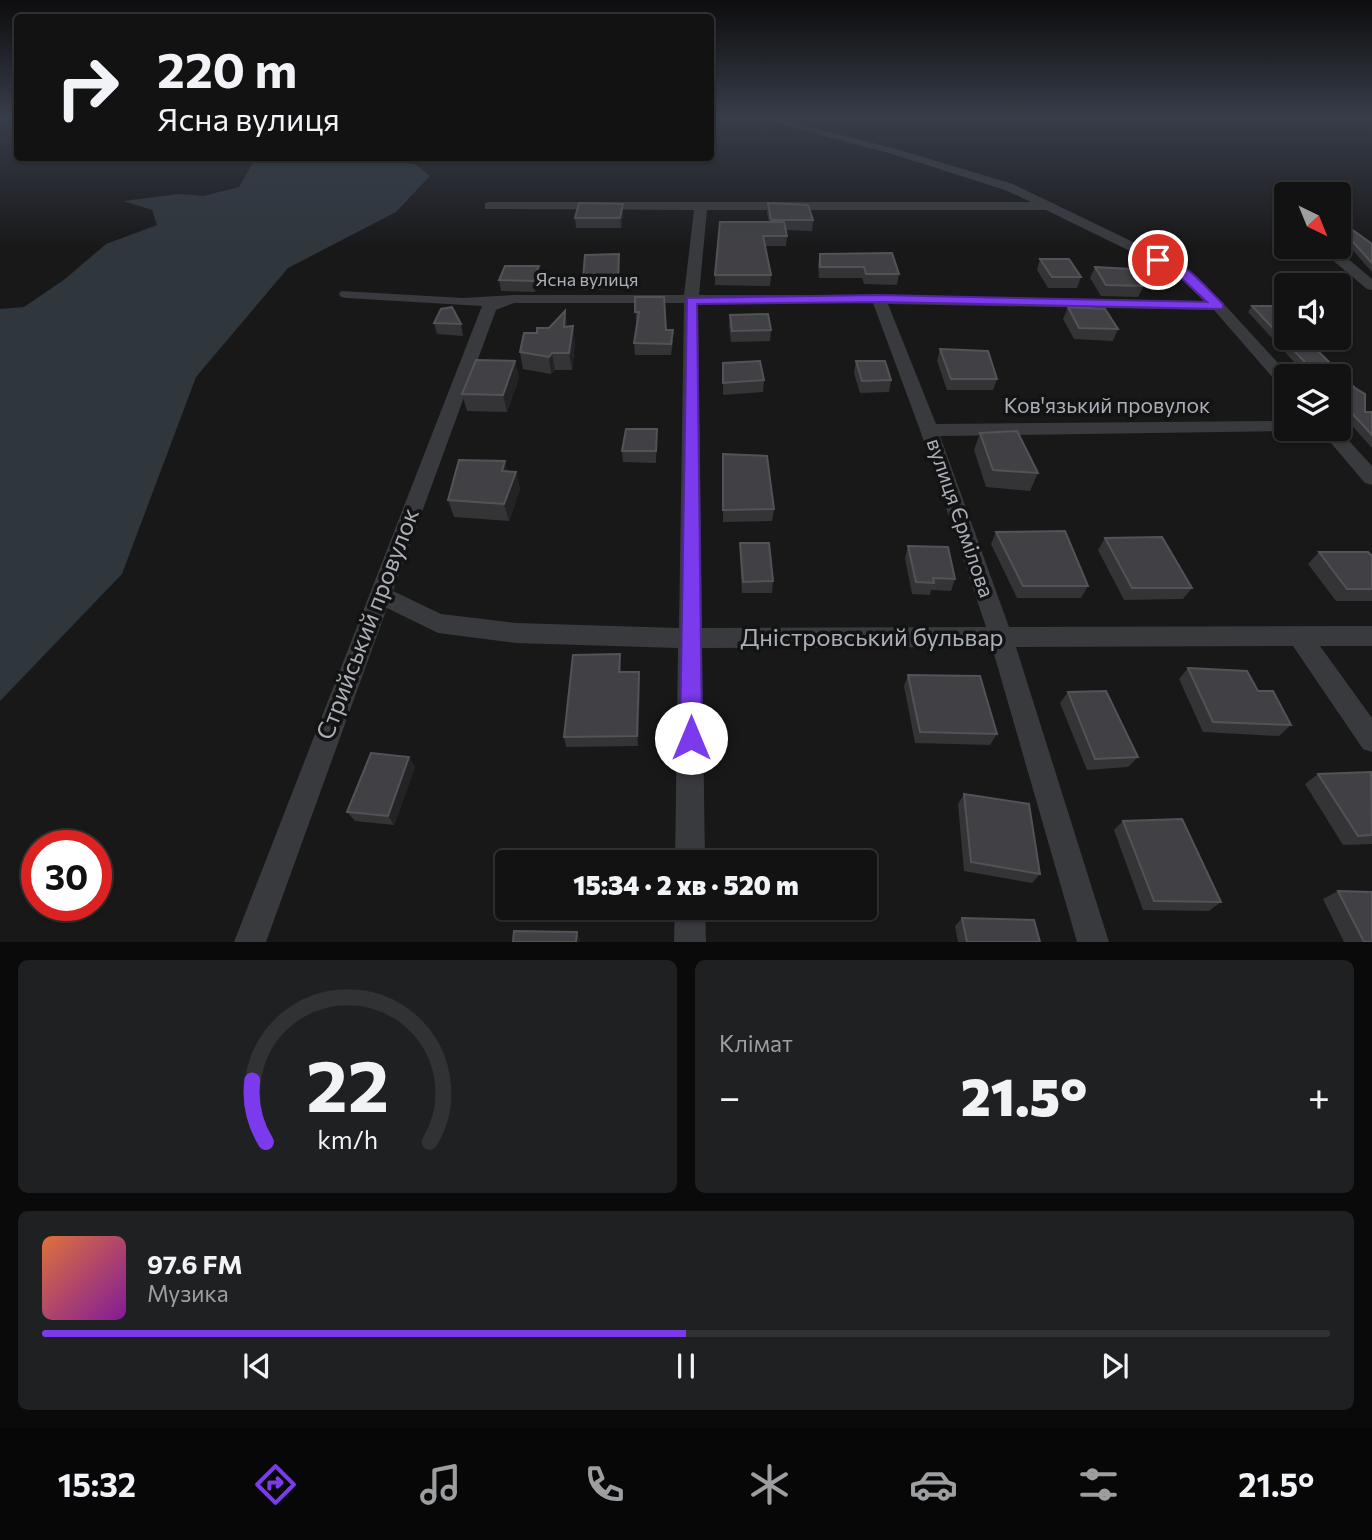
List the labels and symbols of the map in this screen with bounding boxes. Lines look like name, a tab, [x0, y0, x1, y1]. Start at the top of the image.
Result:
north arrow	[1274, 182, 1351, 259]
pin	[1128, 230, 1188, 290]
street label: Ясна вулиця	[536, 268, 638, 290]
street label: Ков'язький провулок	[1004, 392, 1210, 417]
street label: вулиця Єрмілова	[923, 435, 1000, 600]
street label: Стрийський провулок	[309, 504, 424, 743]
street label: Дністровський бульвар	[740, 622, 1004, 651]
position arrow	[654, 701, 728, 775]
speed limit sign: 30	[21, 830, 112, 921]

